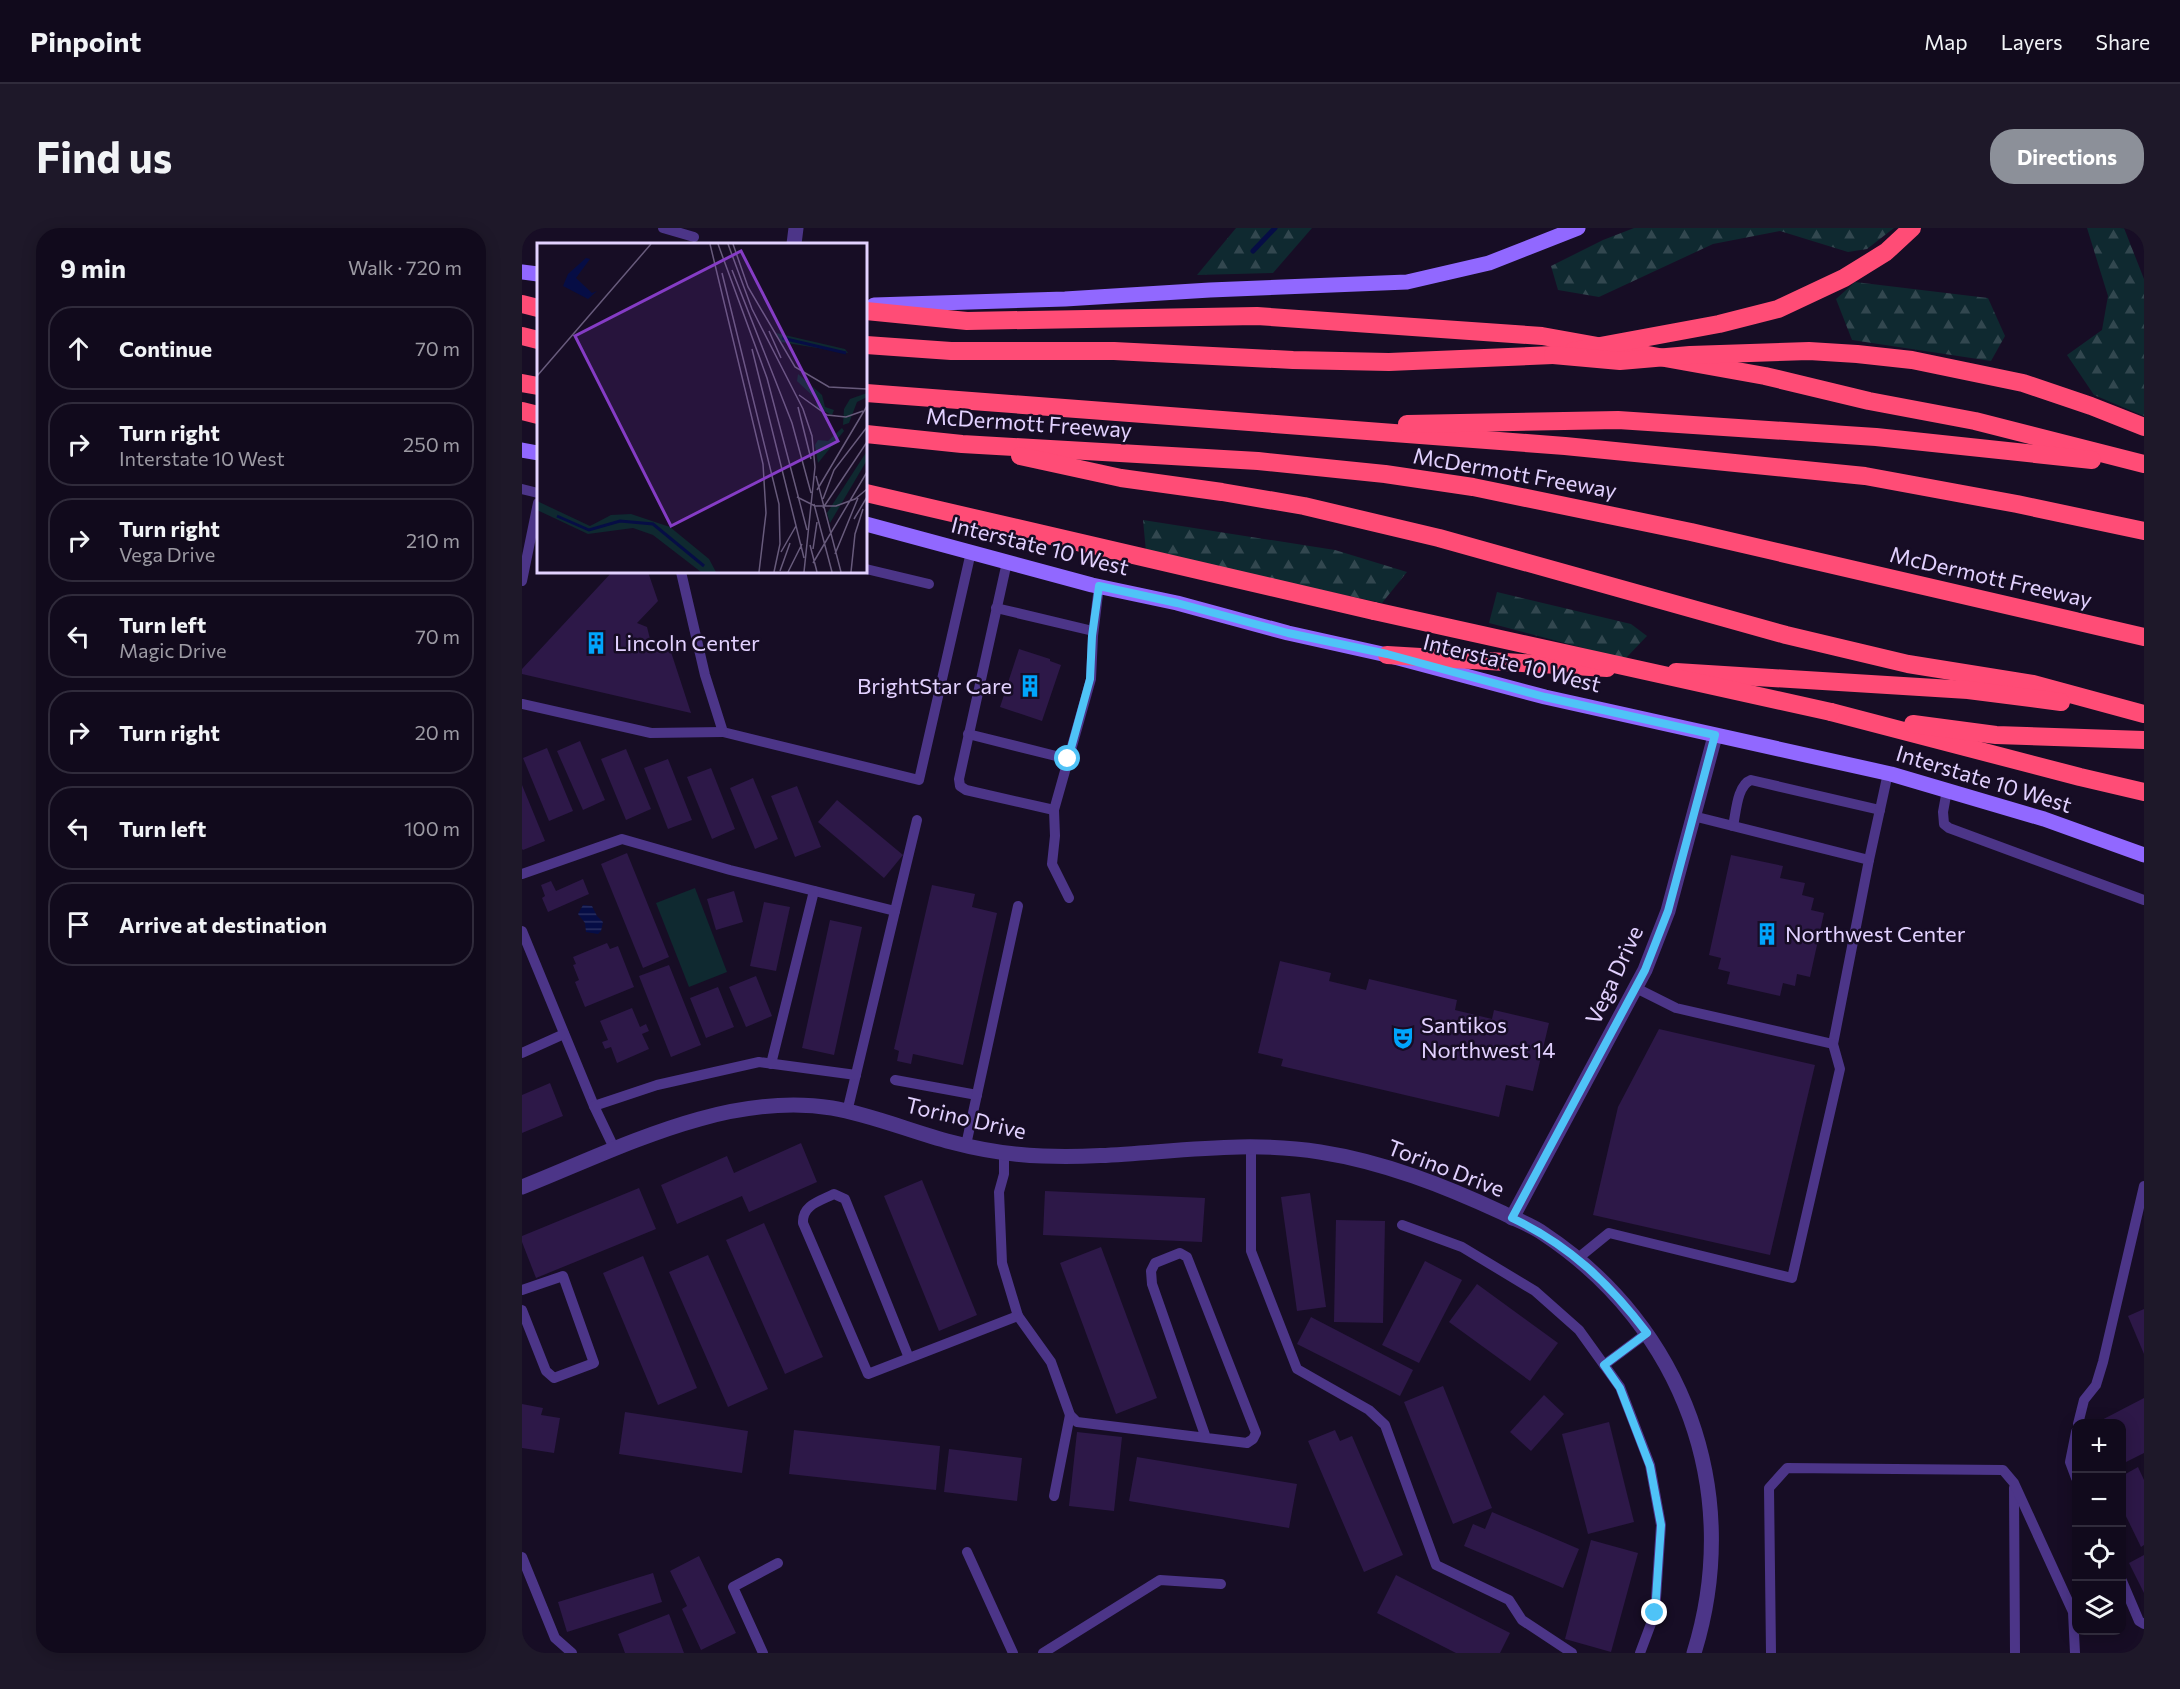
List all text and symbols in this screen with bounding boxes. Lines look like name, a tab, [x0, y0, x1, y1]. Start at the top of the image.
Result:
text: Pinpoint	[30, 24, 141, 58]
text: Map	[1924, 29, 1968, 54]
text: Layers	[2001, 29, 2063, 54]
text: Share	[2096, 29, 2150, 54]
button: Directions	[1990, 129, 2144, 184]
text: Find us	[36, 130, 172, 182]
inset map	[537, 243, 867, 573]
text: 9 min	[60, 252, 126, 283]
text: Walk · 720 m	[348, 255, 462, 279]
icon: ahead	[62, 332, 95, 365]
text: Continue	[119, 335, 212, 362]
text: 70 m	[415, 336, 460, 360]
street label: McDermott Freeway	[925, 402, 1133, 443]
text: Turn right	[119, 419, 220, 446]
icon: right	[62, 428, 95, 461]
text: 250 m	[403, 432, 460, 456]
street label: McDermott Freeway	[1411, 441, 1619, 504]
text: Interstate 10 West	[119, 446, 285, 470]
street label: Interstate 10 West	[948, 510, 1132, 581]
text: Turn right	[119, 515, 220, 542]
icon: right	[62, 524, 95, 557]
text: 210 m	[406, 528, 460, 552]
street label: McDermott Freeway	[1887, 540, 2095, 613]
text: Vega Drive	[119, 542, 215, 566]
text: Turn left	[119, 611, 206, 638]
icon: left	[62, 620, 95, 653]
text: 70 m	[415, 624, 460, 648]
street label: Interstate 10 West	[1420, 627, 1604, 698]
place label: Lincoln Center	[614, 629, 760, 656]
building icon: Lincoln Center	[583, 630, 609, 656]
text: Magic Drive	[119, 638, 226, 662]
place label: BrightStar Care	[857, 672, 1012, 699]
building icon: BrightStar Care	[1017, 673, 1043, 699]
icon: right	[62, 716, 95, 749]
text: Turn right	[119, 719, 220, 746]
text: 20 m	[415, 720, 460, 744]
street label: Interstate 10 West	[1893, 739, 2075, 818]
route start	[1054, 745, 1080, 771]
icon: left	[62, 812, 95, 845]
text: Turn left	[119, 815, 206, 842]
text: 100 m	[404, 816, 460, 840]
icon: arrive	[62, 908, 95, 941]
text: Arrive at destination	[119, 911, 327, 938]
place label: Northwest Center	[1785, 920, 1966, 947]
street label: Vega Drive	[1579, 921, 1648, 1028]
building icon: Northwest Center	[1754, 921, 1780, 947]
place label: Santikos Northwest 14	[1421, 1011, 1556, 1063]
theatre icon: Santikos Northwest 14	[1390, 1025, 1416, 1051]
street label: Torino Drive	[903, 1091, 1029, 1145]
street label: Torino Drive	[1384, 1133, 1508, 1202]
map controls	[2072, 1419, 2126, 1635]
button: +	[2072, 1419, 2126, 1473]
button: −	[2072, 1473, 2126, 1527]
button: locate	[2072, 1527, 2126, 1581]
button: layers	[2072, 1581, 2126, 1635]
route end	[1641, 1599, 1667, 1625]

